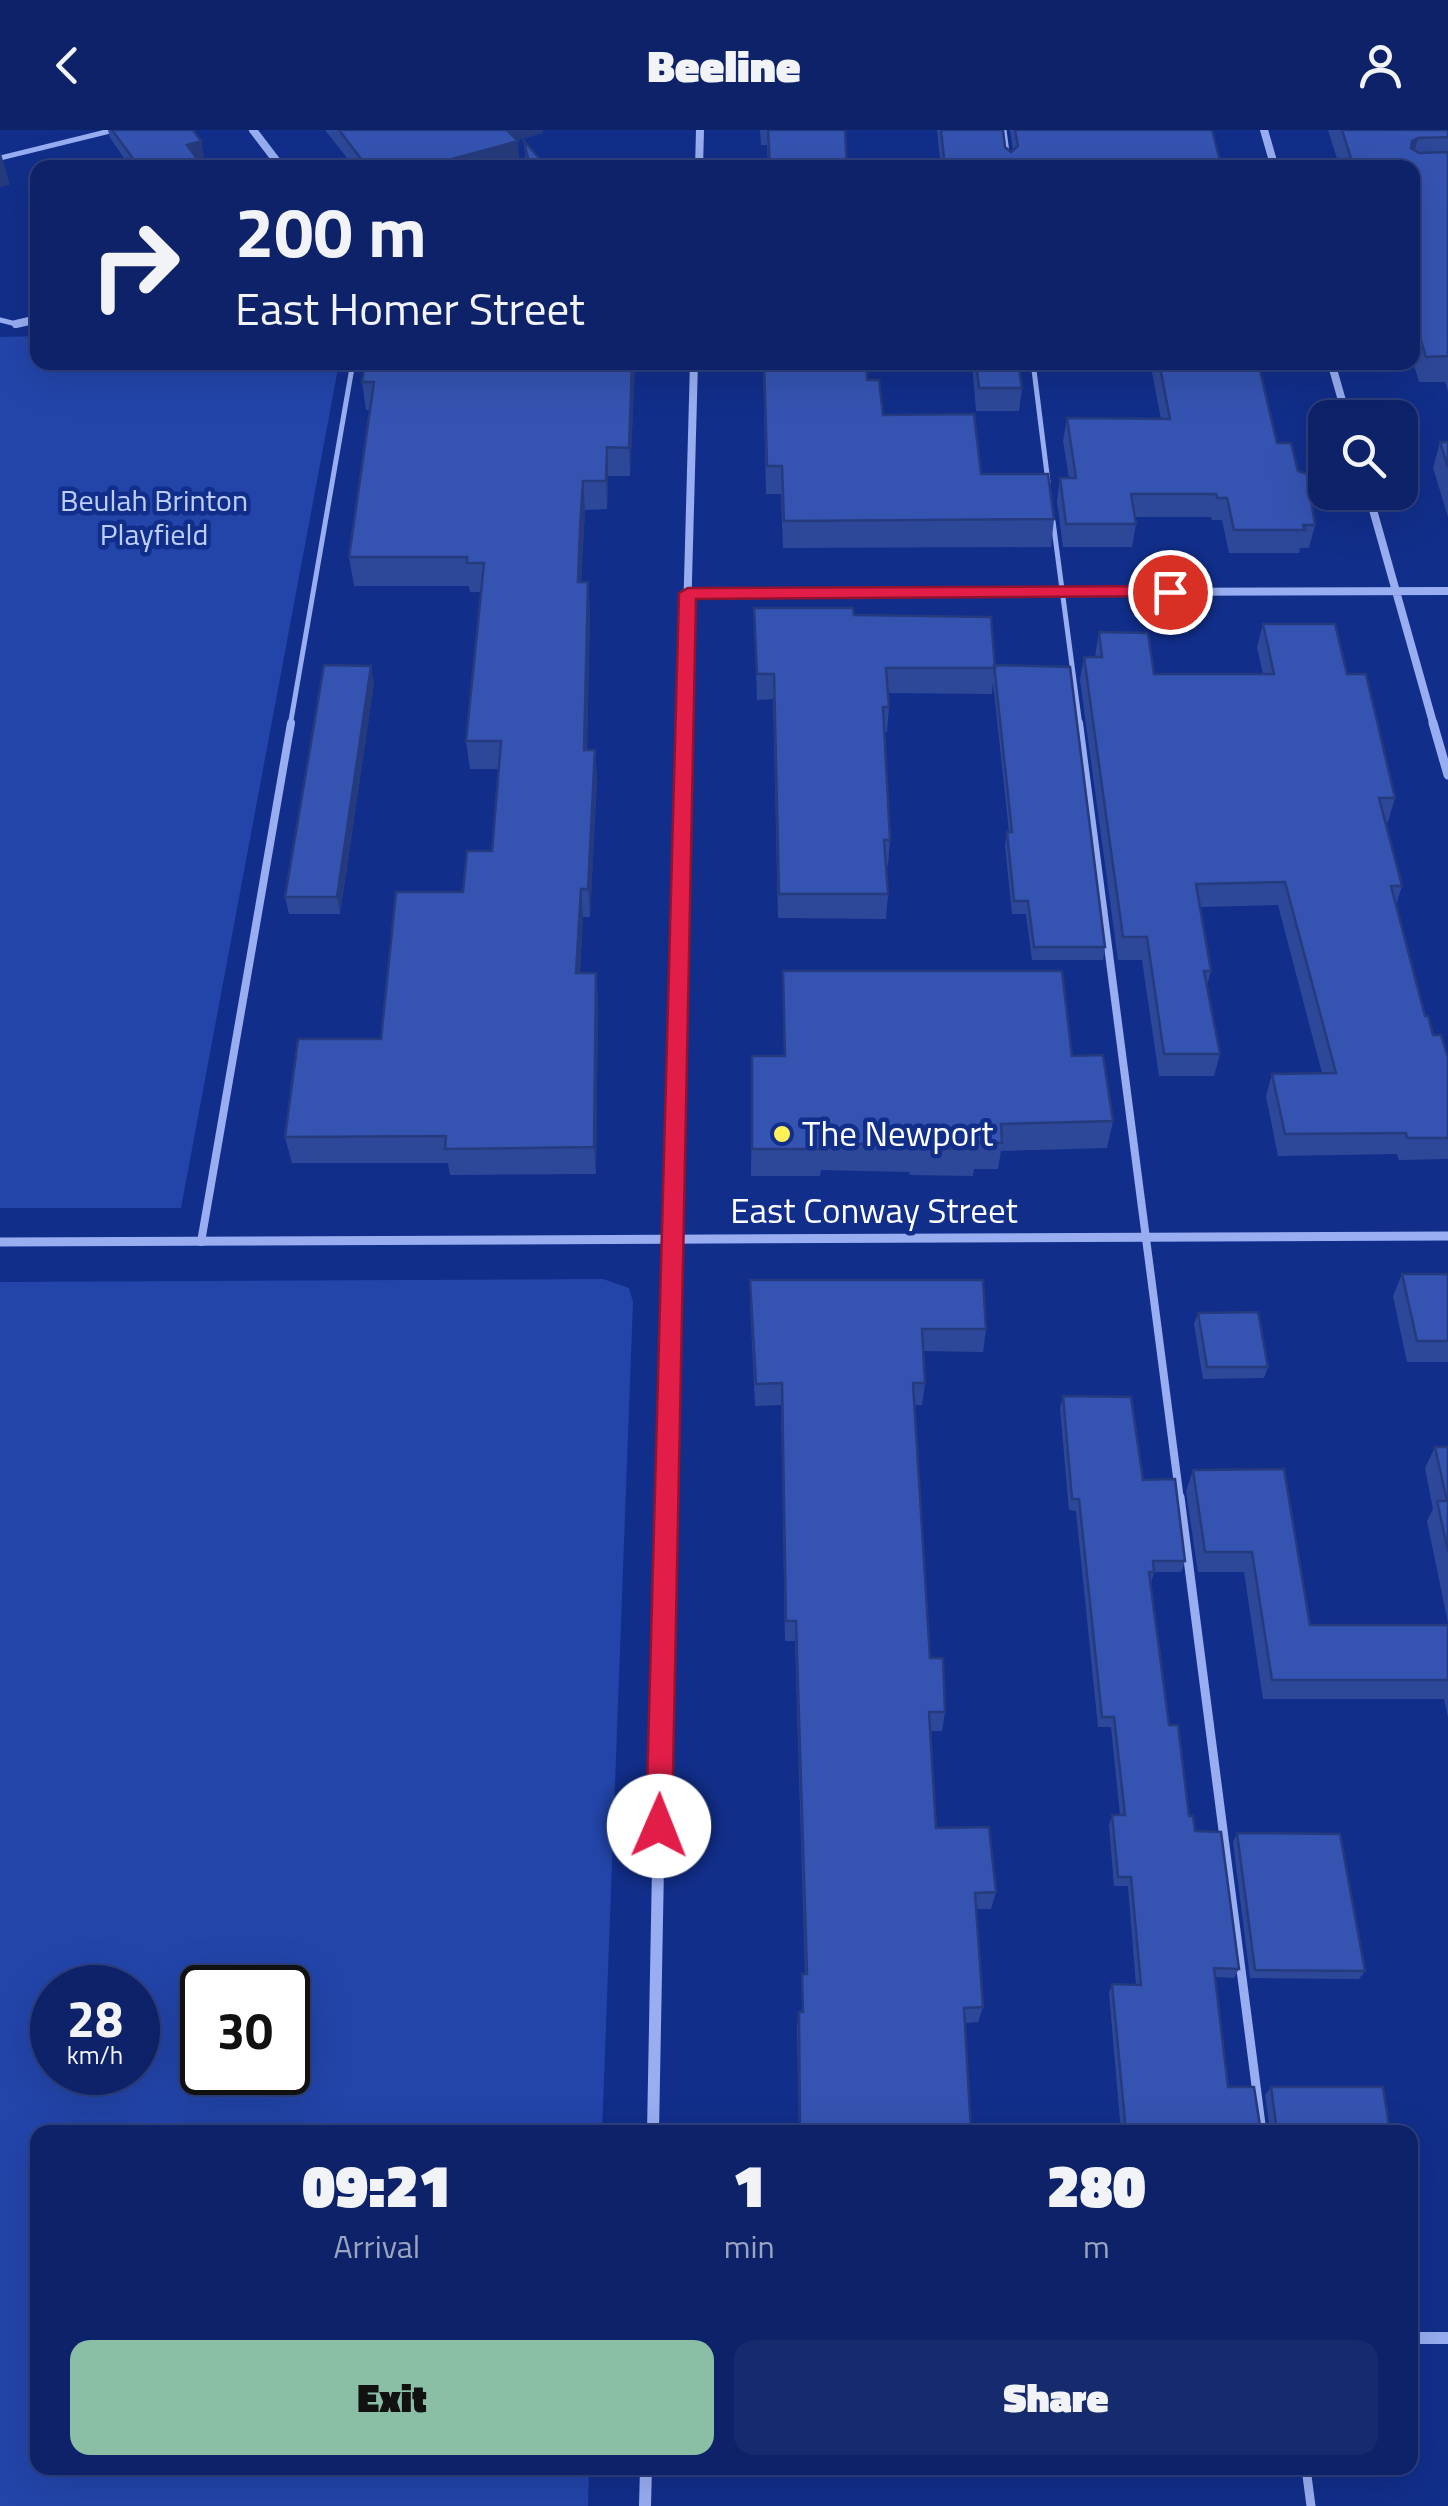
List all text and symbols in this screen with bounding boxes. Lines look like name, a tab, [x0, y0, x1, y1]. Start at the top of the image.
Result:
text: Beeline	[647, 31, 801, 99]
icon: back	[40, 38, 95, 93]
icon: person	[1353, 38, 1408, 93]
text: 200 m	[235, 178, 427, 284]
icon: right	[70, 200, 200, 330]
text: East Homer Street	[235, 274, 585, 342]
map controls	[1308, 400, 1418, 510]
button: search	[1308, 400, 1418, 510]
park label: Beulah Brinton Playfield	[60, 477, 248, 557]
pin	[1128, 550, 1213, 635]
icon: arrive	[1143, 565, 1198, 620]
place label: The Newport	[802, 1106, 994, 1160]
marker: The Newport	[771, 1123, 793, 1145]
street label: East Conway Street	[730, 1183, 1018, 1237]
position arrow	[607, 1774, 711, 1878]
speed limit sign: 30	[180, 1965, 310, 2095]
text: 28	[67, 1980, 123, 2056]
text: km/h	[67, 2036, 123, 2074]
text: 09:21	[302, 2139, 451, 2230]
text: 1	[733, 2139, 766, 2230]
text: 280	[1047, 2139, 1146, 2230]
text: Arrival	[333, 2222, 420, 2270]
text: min	[724, 2222, 775, 2270]
text: m	[1083, 2222, 1110, 2270]
button: Exit	[70, 2340, 714, 2455]
button: Share	[734, 2340, 1378, 2455]

